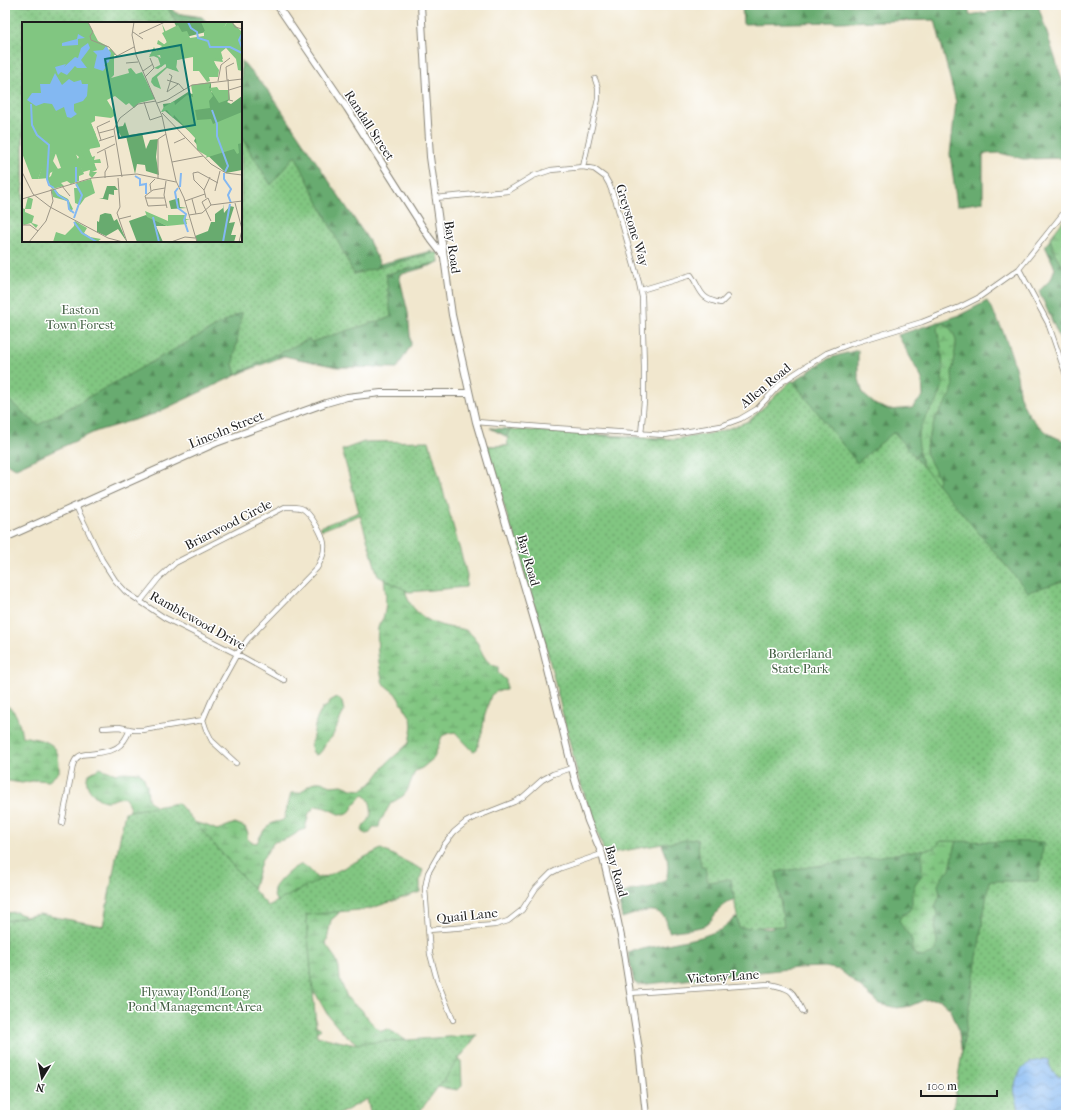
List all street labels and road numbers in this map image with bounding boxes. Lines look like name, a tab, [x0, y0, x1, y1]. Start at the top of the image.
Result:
street label: Randall Street	[341, 87, 398, 163]
street label: Greystone Way	[613, 182, 652, 269]
street label: Bay Road	[441, 220, 464, 275]
street label: Allen Road	[736, 359, 794, 411]
street label: Lincoln Street	[186, 407, 266, 451]
street label: Briarwood Circle	[182, 496, 275, 553]
street label: Bay Road	[514, 533, 543, 589]
street label: Ramblewood Drive	[147, 588, 249, 653]
street label: Bay Road	[602, 844, 631, 900]
street label: Quail Lane	[436, 905, 499, 926]
street label: Victory Lane	[686, 966, 760, 987]

